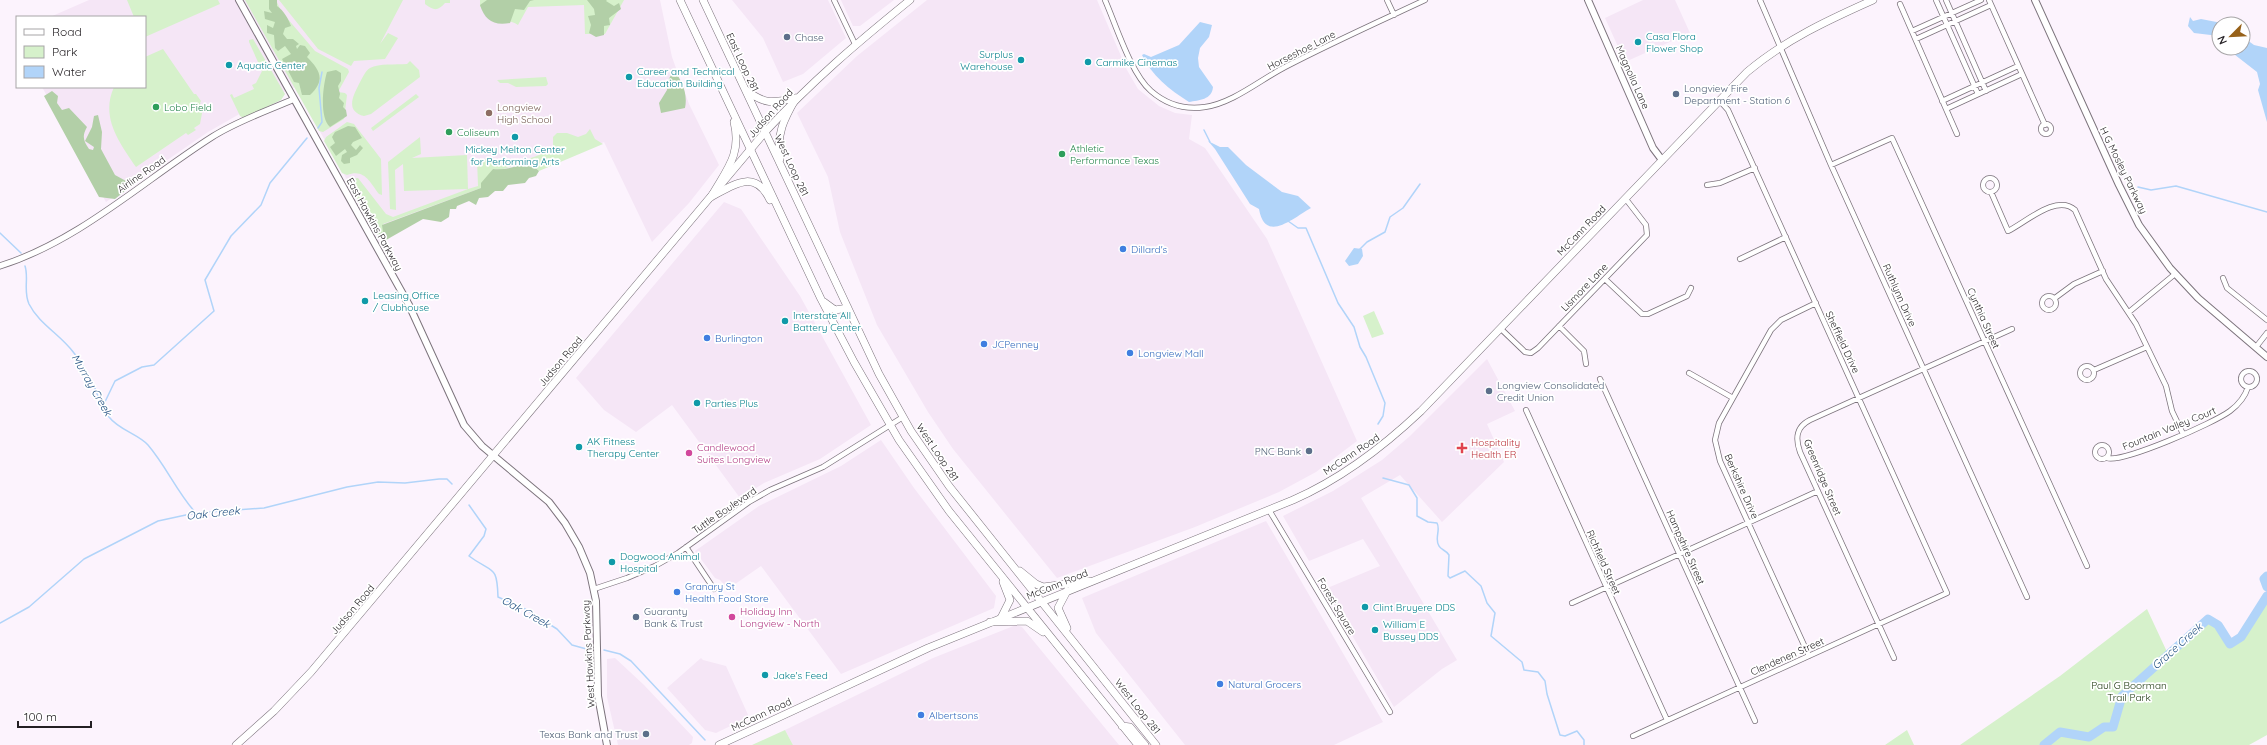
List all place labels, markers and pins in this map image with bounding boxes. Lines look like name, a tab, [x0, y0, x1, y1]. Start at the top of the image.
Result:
place label: Casa Flora Flower Shop	[1646, 30, 1703, 55]
place label: Chase	[795, 31, 824, 44]
marker: Chase	[782, 32, 792, 42]
marker: Casa Flora Flower Shop	[1633, 37, 1643, 47]
place label: Surplus Warehouse	[960, 48, 1013, 73]
marker: Surplus Warehouse	[1016, 55, 1026, 65]
place label: Carmike Cinemas	[1096, 56, 1177, 69]
marker: Carmike Cinemas	[1083, 57, 1093, 67]
place label: Aquatic Center	[237, 59, 306, 72]
marker: Aquatic Center	[224, 60, 234, 70]
place label: Career and Technical Education Building	[637, 65, 735, 90]
marker: Career and Technical Education Building	[624, 72, 634, 82]
place label: Longview Fire Department - Station 6	[1684, 82, 1791, 107]
marker: Longview Fire Department - Station 6	[1671, 89, 1681, 99]
place label: Lobo Field	[164, 101, 212, 114]
place label: Longview High School	[497, 101, 552, 126]
marker: Lobo Field	[151, 102, 161, 112]
marker: Longview High School	[484, 108, 494, 118]
place label: Coliseum	[457, 126, 499, 139]
marker: Coliseum	[444, 127, 454, 137]
marker: Mickey Melton Center for Performing Arts	[510, 132, 520, 142]
place label: Athletic Performance Texas	[1070, 142, 1159, 167]
place label: Mickey Melton Center for Performing Arts	[465, 143, 565, 168]
marker: Athletic Performance Texas	[1057, 149, 1067, 159]
place label: Dillard's	[1131, 243, 1168, 256]
marker: Dillard's	[1118, 244, 1128, 254]
place label: Leasing Office / Clubhouse	[373, 289, 440, 314]
marker: Leasing Office / Clubhouse	[360, 296, 370, 306]
place label: Interstate All Battery Center	[793, 309, 861, 334]
marker: Interstate All Battery Center	[780, 316, 790, 326]
place label: Burlington	[715, 332, 763, 345]
marker: Burlington	[702, 333, 712, 343]
place label: JCPenney	[992, 338, 1039, 351]
marker: JCPenney	[979, 339, 989, 349]
place label: Longview Mall	[1138, 347, 1204, 360]
marker: Longview Mall	[1125, 348, 1135, 358]
place label: Longview Consolidated Credit Union	[1497, 379, 1604, 404]
marker: Longview Consolidated Credit Union	[1484, 386, 1494, 396]
place label: Parties Plus	[705, 397, 758, 410]
marker: Parties Plus	[692, 398, 702, 408]
place label: AK Fitness Therapy Center	[587, 435, 660, 460]
place label: Hospitality Health ER	[1471, 436, 1520, 461]
place label: Candlewood Suites Longview	[697, 441, 771, 466]
marker: AK Fitness Therapy Center	[574, 442, 584, 452]
marker: Hospitality Health ER	[1456, 442, 1468, 454]
place label: PNC Bank	[1255, 445, 1301, 458]
marker: PNC Bank	[1304, 446, 1314, 456]
marker: Candlewood Suites Longview	[684, 448, 694, 458]
place label: Dogwood Animal Hospital	[620, 550, 700, 575]
marker: Dogwood Animal Hospital	[607, 557, 617, 567]
place label: Granary St Health Food Store	[685, 580, 769, 605]
marker: Granary St Health Food Store	[672, 587, 682, 597]
place label: Clint Bruyere DDS	[1373, 601, 1456, 614]
marker: Clint Bruyere DDS	[1360, 602, 1370, 612]
place label: Guaranty Bank & Trust	[644, 605, 704, 630]
place label: Holiday Inn Longview - North	[740, 605, 820, 630]
marker: Guaranty Bank & Trust	[631, 612, 641, 622]
marker: Holiday Inn Longview - North	[727, 612, 737, 622]
place label: William E Bussey DDS	[1383, 618, 1439, 643]
marker: William E Bussey DDS	[1370, 625, 1380, 635]
place label: Jake's Feed	[773, 669, 828, 682]
marker: Jake's Feed	[760, 670, 770, 680]
place label: Natural Grocers	[1228, 678, 1302, 691]
marker: Natural Grocers	[1215, 679, 1225, 689]
place label: Albertsons	[929, 709, 978, 722]
marker: Albertsons	[916, 710, 926, 720]
place label: Texas Bank and Trust	[539, 728, 639, 741]
marker: Texas Bank and Trust	[641, 729, 651, 739]

